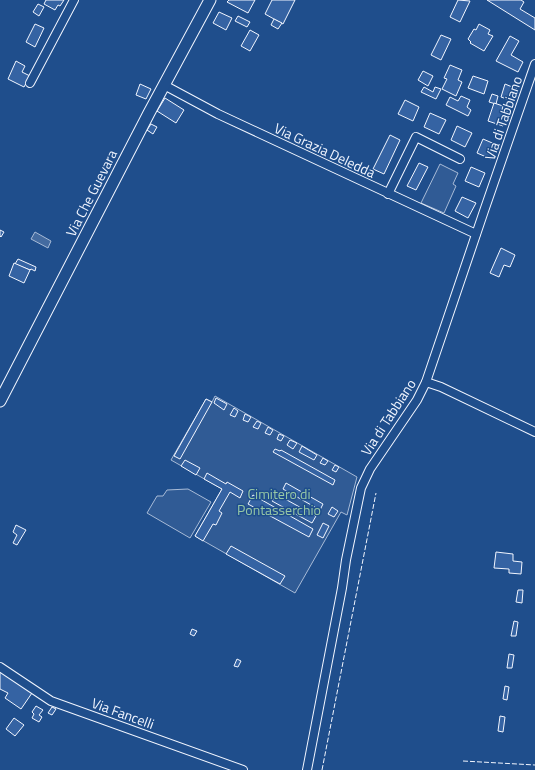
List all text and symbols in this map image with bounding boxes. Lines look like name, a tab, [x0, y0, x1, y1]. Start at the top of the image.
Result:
street label: Via di Tabbiano	[479, 73, 527, 163]
street label: Via Grazia Deledda	[271, 117, 379, 183]
street label: Via Che Guevara	[60, 146, 122, 240]
street label: Via di Tabbiano	[355, 374, 421, 460]
park label: Cimitero di Pontasserchio	[237, 483, 321, 520]
street label: Via Fancelli	[89, 692, 157, 734]

